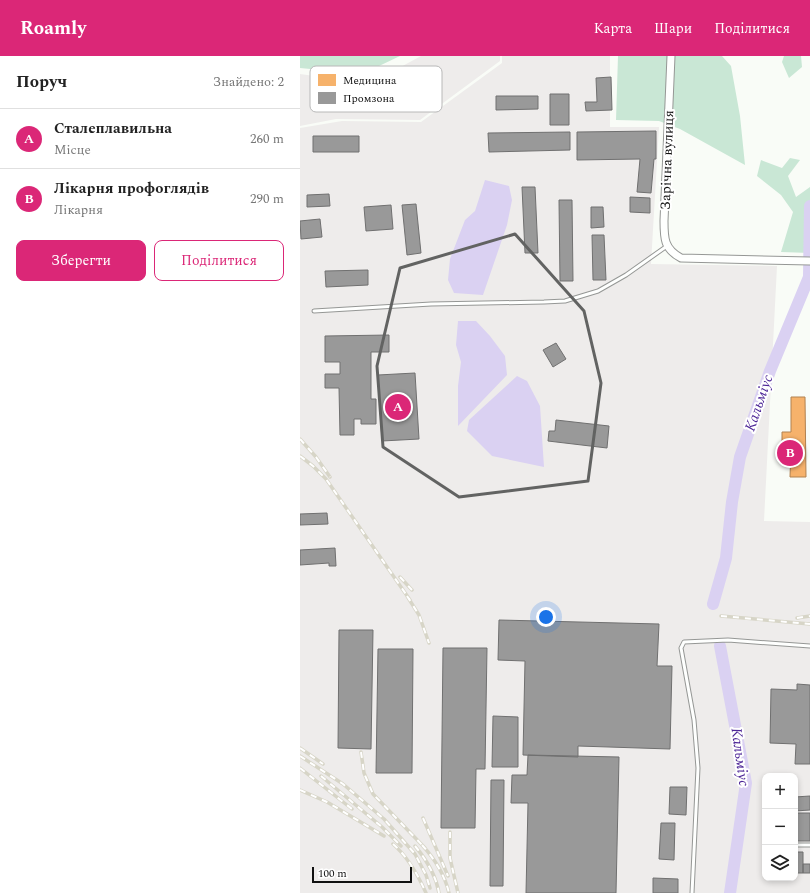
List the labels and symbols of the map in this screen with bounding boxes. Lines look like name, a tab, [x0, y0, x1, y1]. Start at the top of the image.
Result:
legend	[310, 66, 442, 112]
text: Медицина	[343, 72, 397, 89]
text: Промзона	[343, 90, 395, 107]
street label: Зарічна вулиця	[655, 110, 679, 210]
water label: Кальміус	[739, 371, 780, 435]
pin: A	[385, 392, 411, 422]
pin: B	[777, 438, 803, 468]
your location	[536, 607, 556, 627]
water label: Кальміус	[725, 726, 756, 788]
scale bar	[312, 865, 412, 884]

